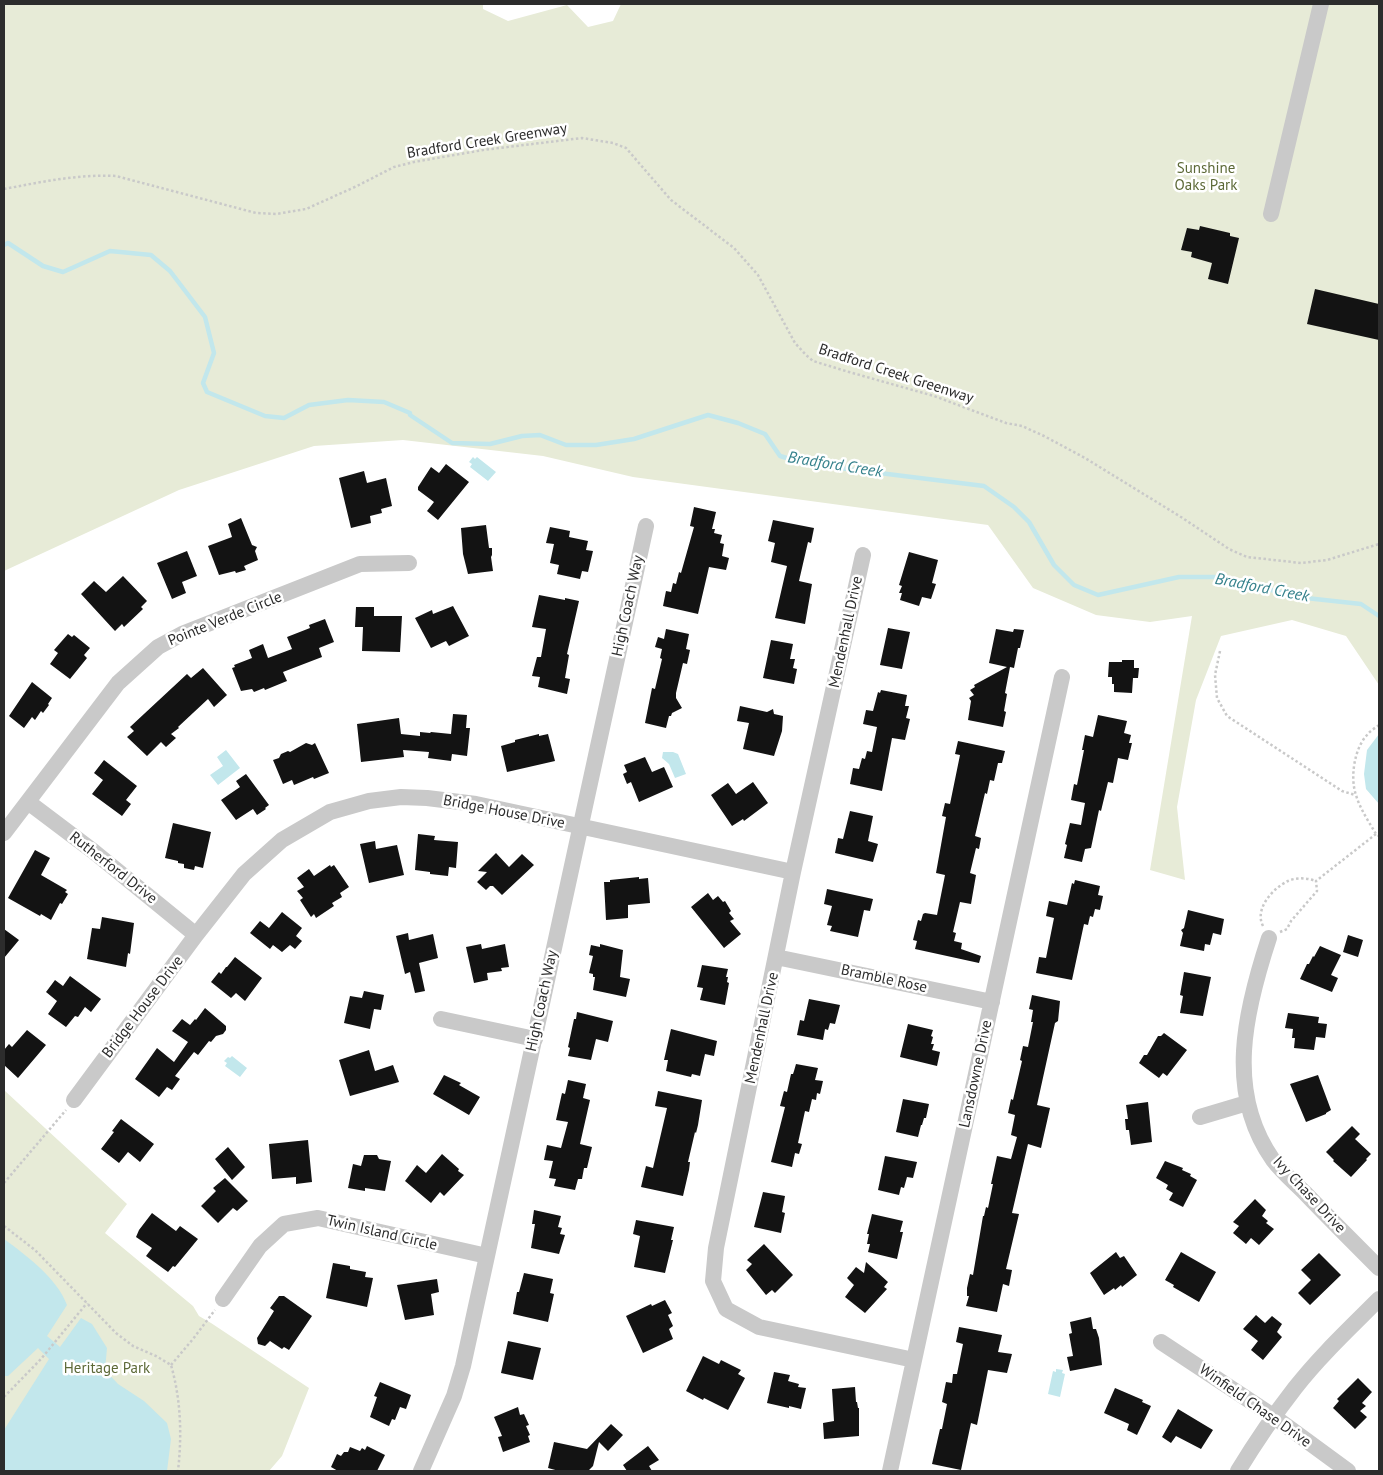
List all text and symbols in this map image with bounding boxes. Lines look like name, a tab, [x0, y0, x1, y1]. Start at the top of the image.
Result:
street label: Bradford Creek Greenway	[406, 119, 568, 163]
park label: Sunshine Oaks Park	[1175, 160, 1237, 195]
street label: Bradford Creek Greenway	[816, 340, 976, 408]
water label: Bradford Creek	[786, 448, 884, 482]
street label: High Coach Way	[608, 554, 648, 658]
water label: Bradford Creek	[1213, 569, 1311, 607]
street label: Mendenhall Drive	[825, 575, 867, 689]
street label: Pointe Verde Circle	[165, 588, 285, 650]
street label: Bridge House Drive	[442, 791, 566, 833]
street label: Rutherford Drive	[66, 828, 160, 908]
street label: High Coach Way	[522, 949, 562, 1053]
street label: Bridge House Drive	[99, 952, 187, 1062]
street label: Bramble Rose	[839, 961, 929, 997]
street label: Mendenhall Drive	[741, 971, 783, 1085]
street label: Lansdowne Drive	[956, 1018, 996, 1130]
street label: Ivy Chase Drive	[1269, 1153, 1349, 1237]
street label: Twin Island Circle	[325, 1212, 439, 1254]
park label: Heritage Park	[64, 1360, 150, 1378]
street label: Winfield Chase Drive	[1196, 1361, 1314, 1451]

